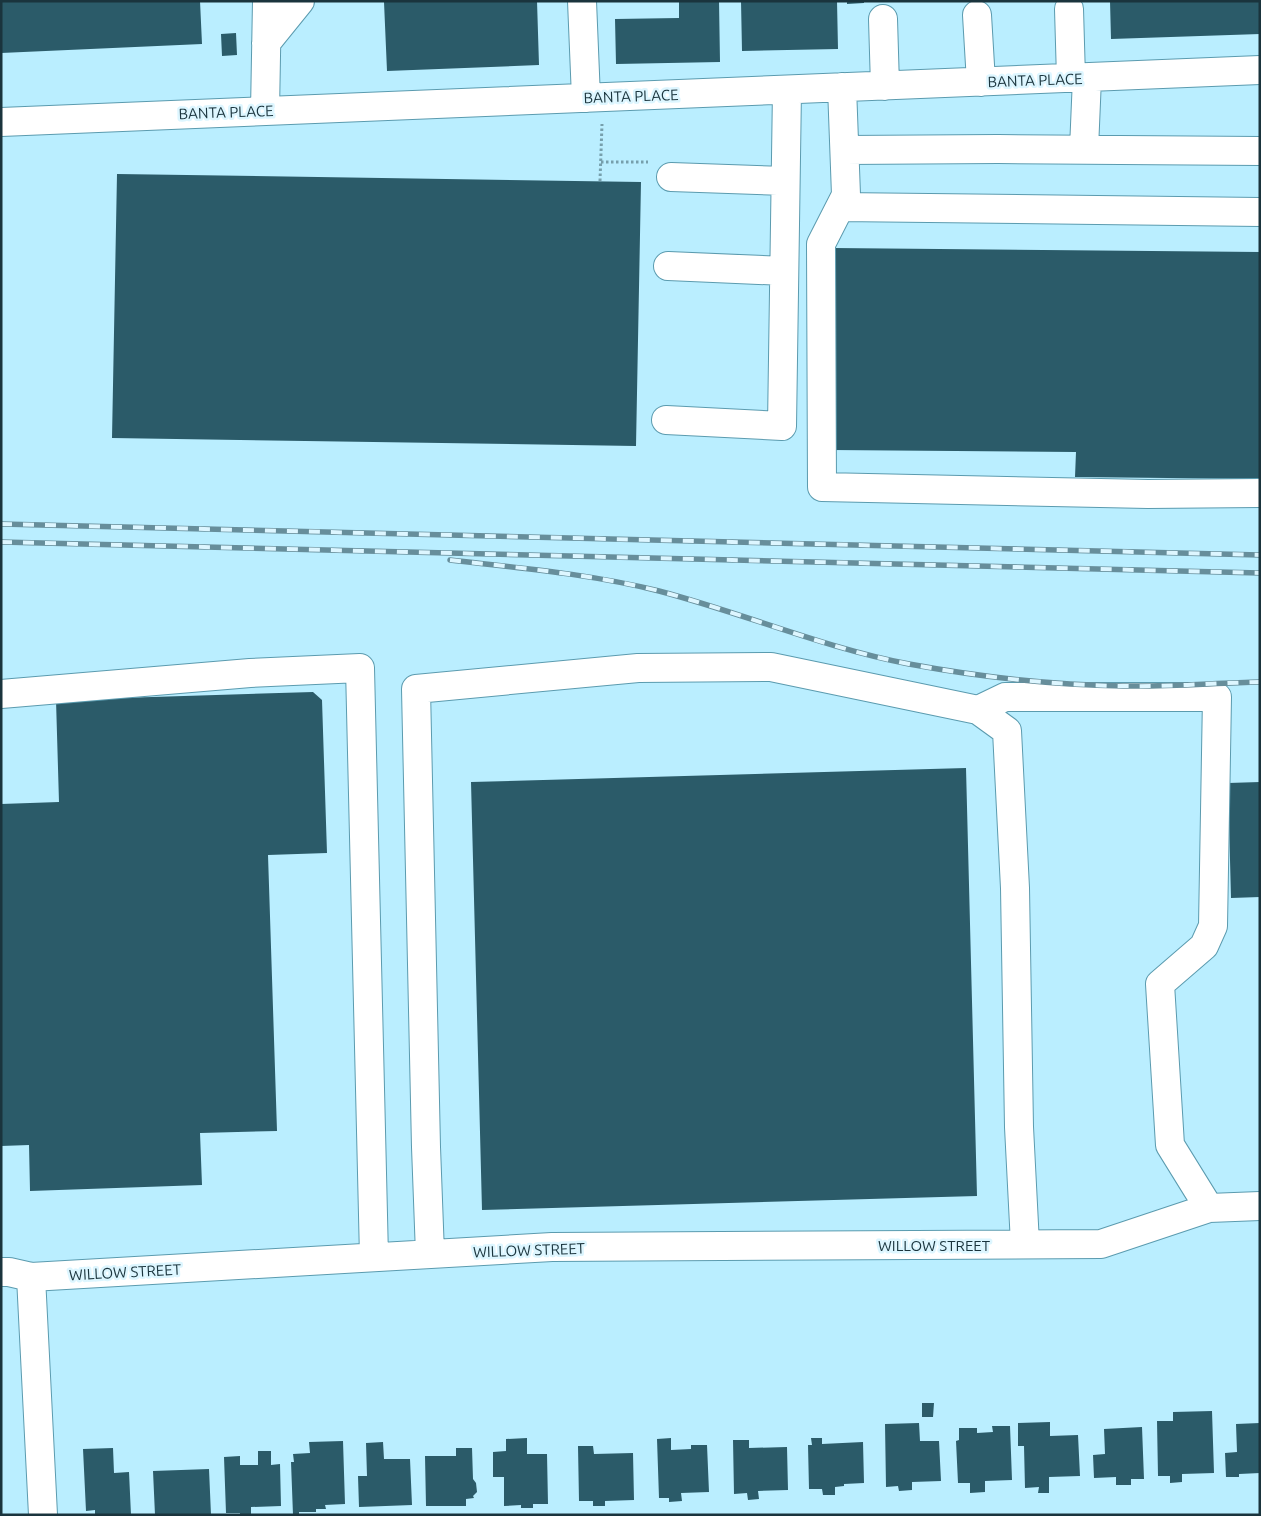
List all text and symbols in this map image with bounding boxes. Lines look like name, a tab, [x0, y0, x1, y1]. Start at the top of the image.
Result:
street label: BANTA PLACE	[987, 70, 1083, 90]
street label: BANTA PLACE	[583, 86, 679, 106]
street label: BANTA PLACE	[178, 102, 274, 122]
street label: WILLOW STREET	[878, 1237, 991, 1254]
street label: WILLOW STREET	[473, 1240, 586, 1260]
street label: WILLOW STREET	[69, 1261, 182, 1283]

